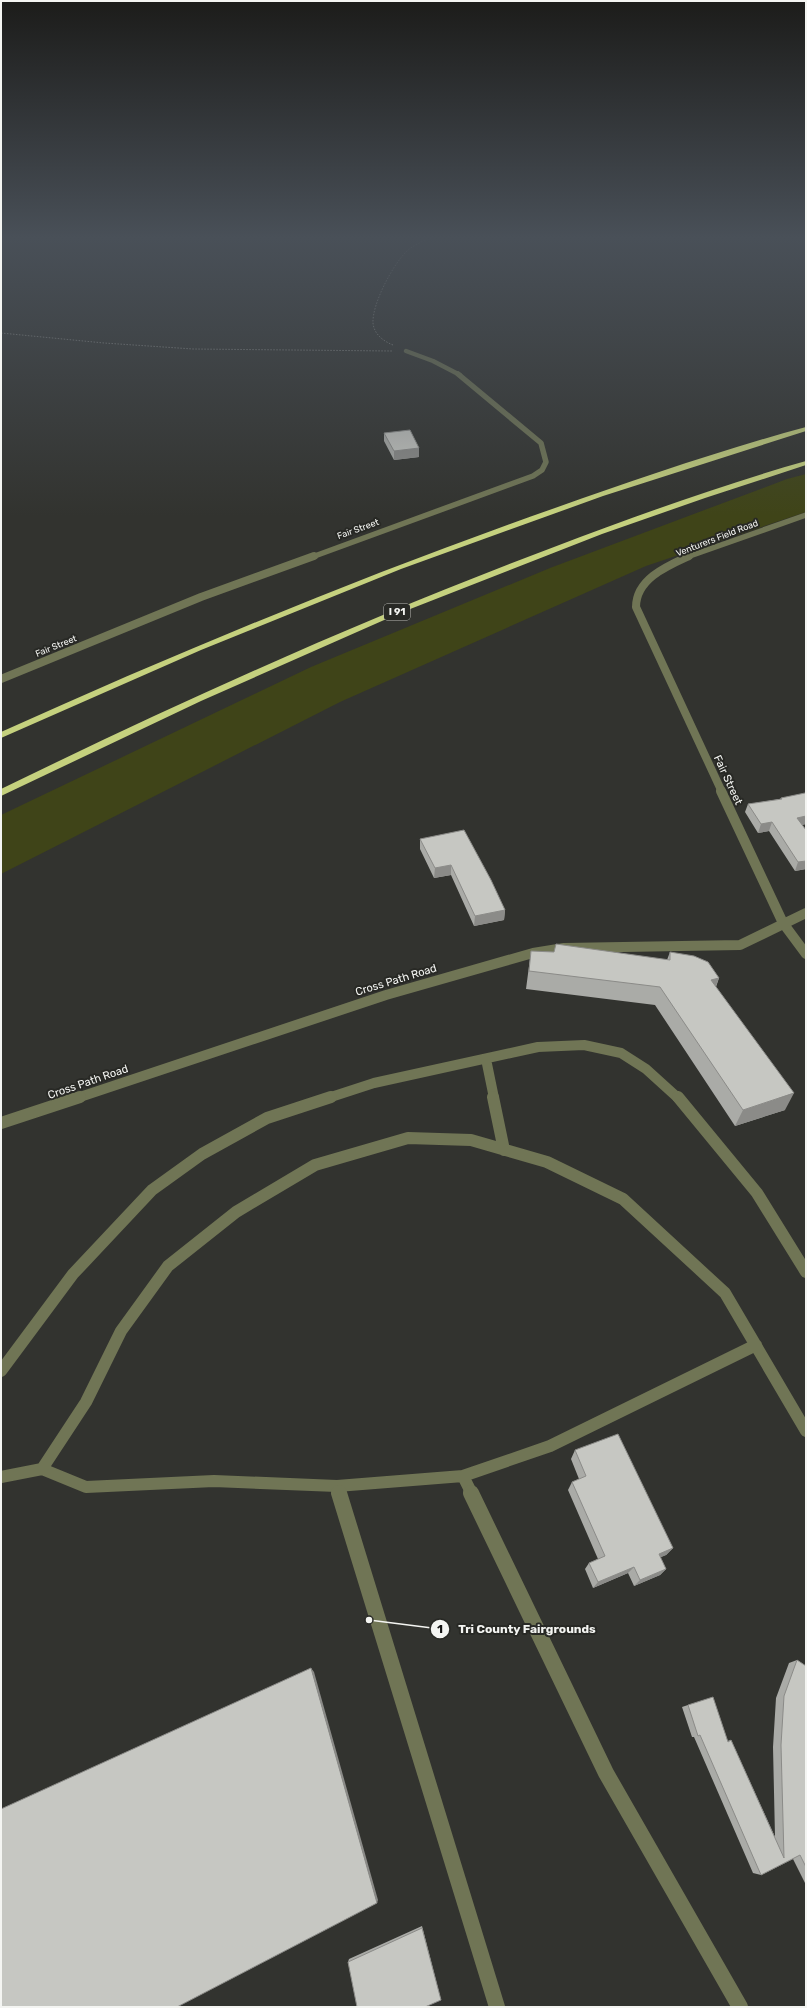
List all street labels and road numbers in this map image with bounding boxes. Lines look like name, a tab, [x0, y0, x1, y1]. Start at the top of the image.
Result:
street label: Fair Street	[336, 517, 381, 541]
street label: Venturers Field Road	[675, 518, 759, 558]
road number: I 91	[384, 604, 410, 620]
street label: Fair Street	[34, 633, 79, 659]
street label: Fair Street	[711, 753, 745, 808]
street label: Cross Path Road	[354, 961, 438, 999]
street label: Cross Path Road	[46, 1062, 130, 1102]

